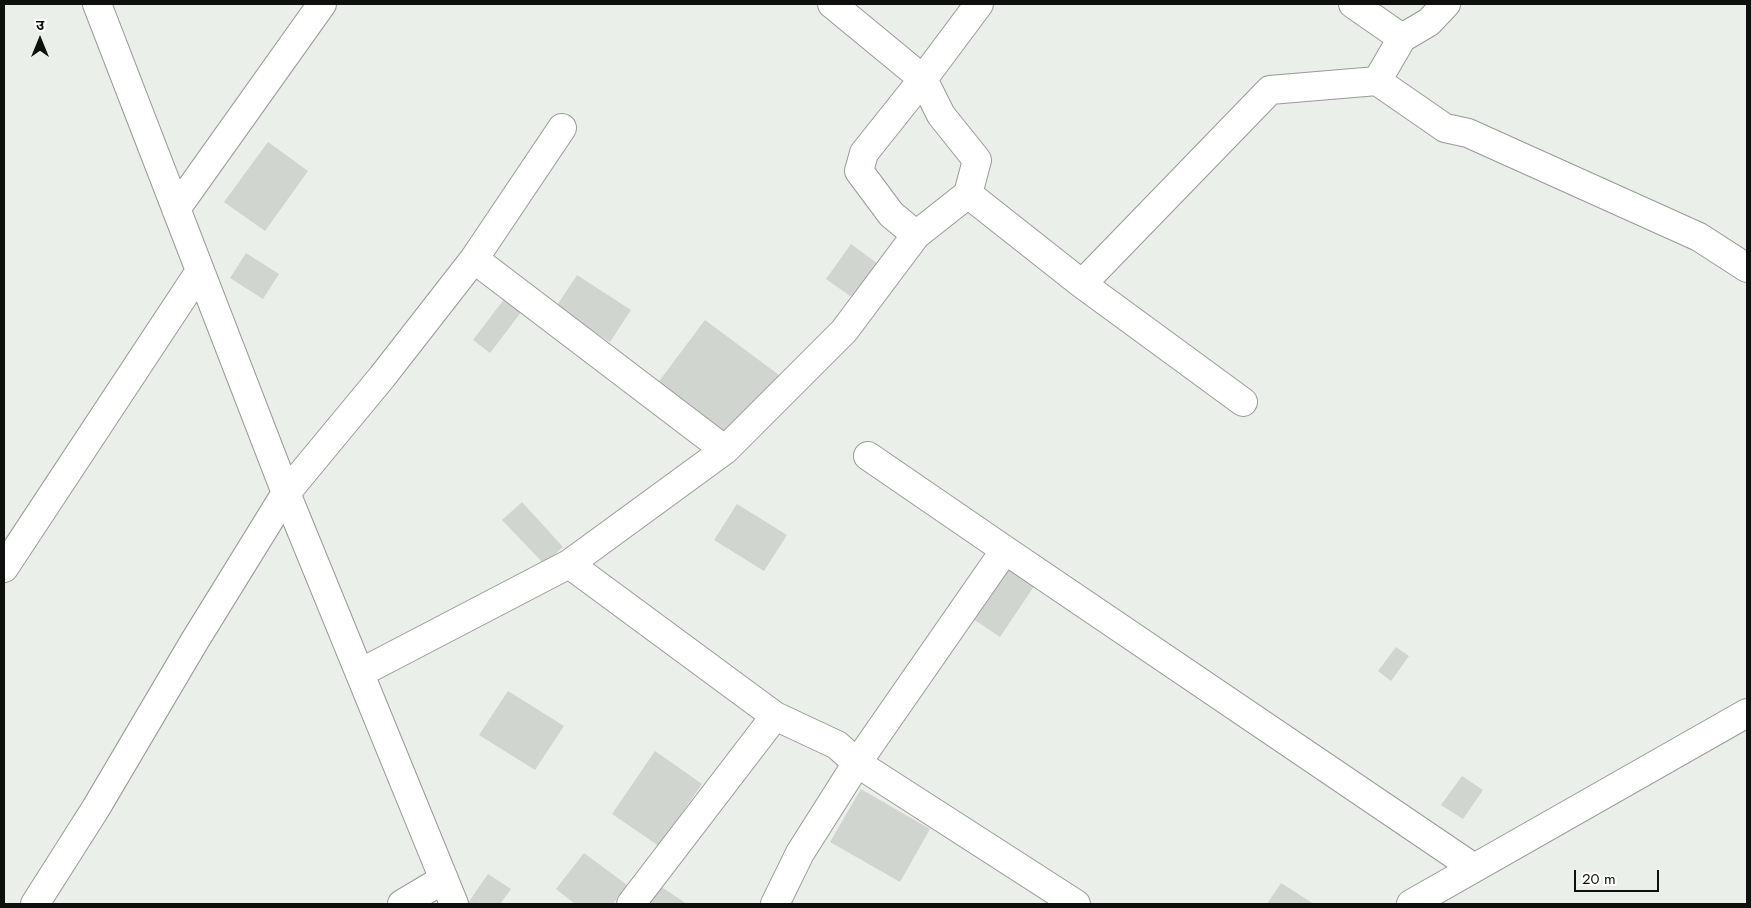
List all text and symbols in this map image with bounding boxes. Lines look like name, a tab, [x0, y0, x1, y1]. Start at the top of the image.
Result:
north arrow	[15, 15, 65, 65]
text: उ	[36, 15, 44, 35]
scale bar	[1576, 860, 1661, 892]
text: 20 m	[1582, 868, 1616, 890]

